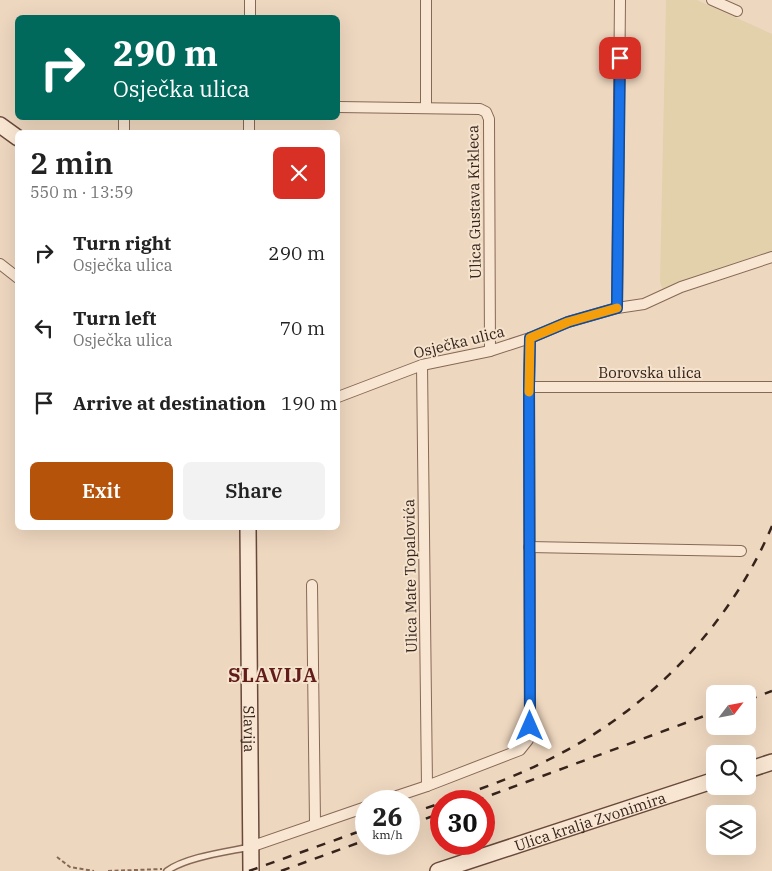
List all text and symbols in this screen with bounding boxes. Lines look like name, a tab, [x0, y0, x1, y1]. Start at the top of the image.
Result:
text: 290 m	[113, 30, 218, 76]
icon: right	[30, 35, 95, 100]
pin	[599, 37, 641, 79]
icon: arrive	[606, 44, 634, 72]
text: Osječka ulica	[113, 74, 250, 103]
street label: Ulica Gustava Krkleca	[463, 125, 485, 279]
text: 2 min	[30, 143, 113, 182]
button: close	[273, 147, 325, 199]
text: 550 m · 13:59	[30, 182, 133, 202]
text: Turn right	[73, 231, 171, 255]
icon: right	[30, 239, 58, 267]
text: 290 m	[268, 241, 325, 265]
text: Osječka ulica	[73, 255, 172, 275]
text: Turn left	[73, 306, 156, 330]
icon: left	[30, 314, 58, 342]
text: 70 m	[280, 316, 325, 340]
street label: Osječka ulica	[411, 322, 507, 362]
text: Osječka ulica	[73, 330, 172, 350]
street label: Borovska ulica	[598, 363, 702, 382]
icon: arrive	[30, 389, 58, 417]
text: Arrive at destination	[73, 391, 266, 415]
text: 190 m	[281, 391, 338, 415]
button: Exit	[30, 462, 173, 520]
button: Share	[183, 462, 325, 520]
street label: Ulica Mate Topalovića	[399, 499, 421, 653]
district label: SLAVIJA	[228, 661, 318, 688]
north arrow	[706, 685, 756, 735]
map controls	[706, 685, 756, 855]
position arrow	[503, 699, 555, 751]
street label: Slavija	[240, 705, 259, 752]
button: search	[706, 745, 756, 795]
street label: Ulica kralja Zvonimira	[512, 787, 668, 855]
speed limit sign: 30	[430, 790, 495, 855]
text: 26	[372, 800, 403, 833]
button: layers	[706, 805, 756, 855]
text: km/h	[372, 827, 403, 842]

